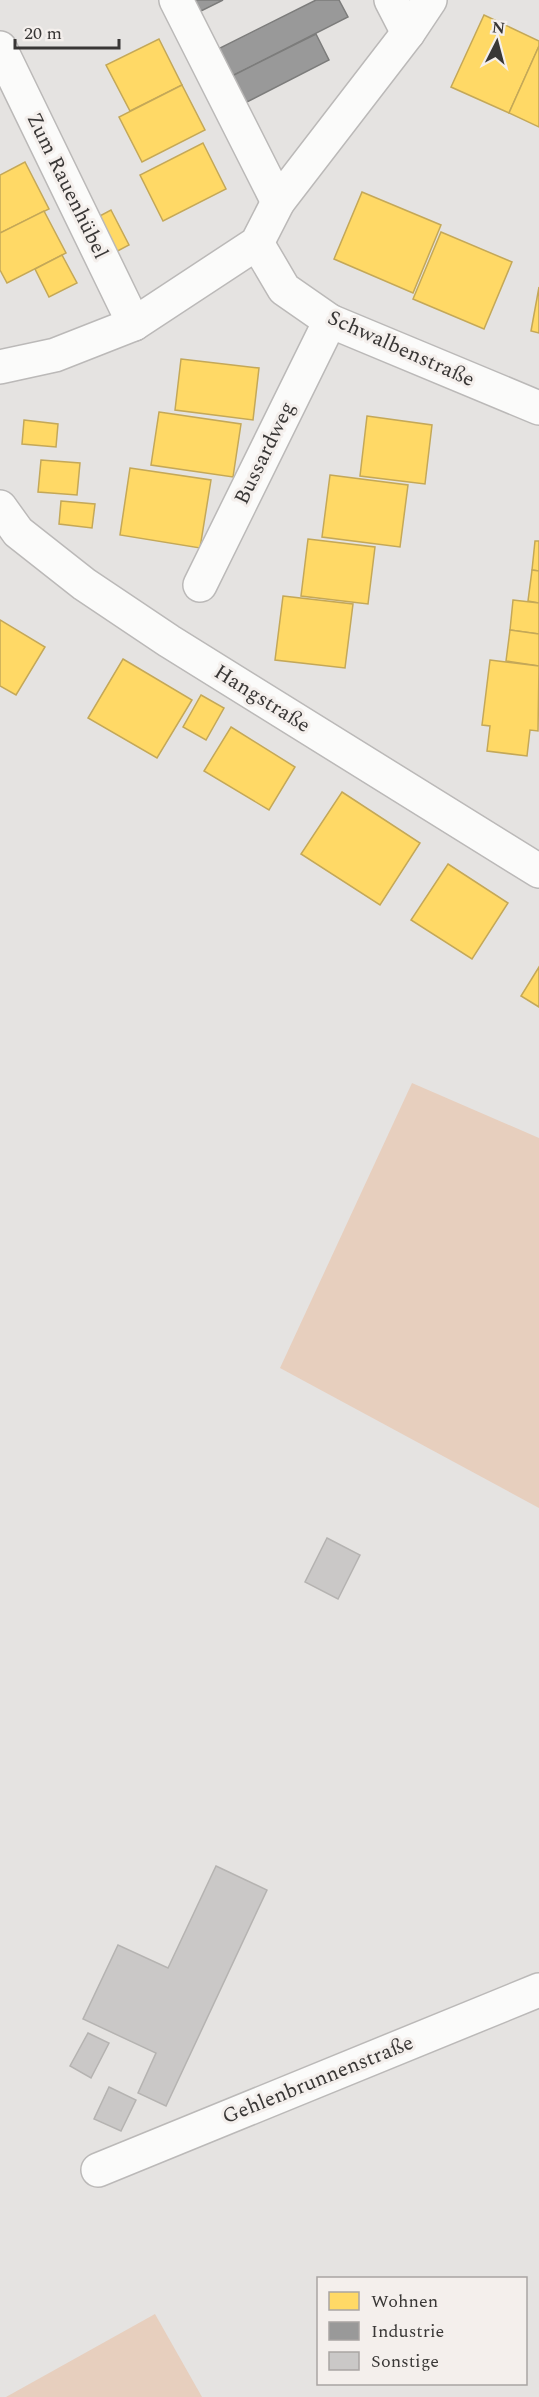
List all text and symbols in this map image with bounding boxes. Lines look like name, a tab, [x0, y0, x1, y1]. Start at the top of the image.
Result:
scale bar	[15, 12, 118, 50]
north arrow	[467, 12, 527, 72]
text: N	[491, 15, 506, 41]
text: 20 m	[24, 20, 62, 47]
street label: Zum Rauenhübel	[18, 107, 116, 265]
street label: Schwalbenstraße	[322, 302, 480, 396]
street label: Bussardweg	[226, 396, 304, 510]
street label: Hangstraße	[207, 657, 317, 741]
street label: Gehlenbrunnenstraße	[218, 2027, 418, 2133]
legend	[317, 2277, 527, 2385]
text: Wohnen	[371, 2288, 438, 2315]
text: Industrie	[371, 2318, 444, 2345]
text: Sonstige	[371, 2348, 439, 2375]

